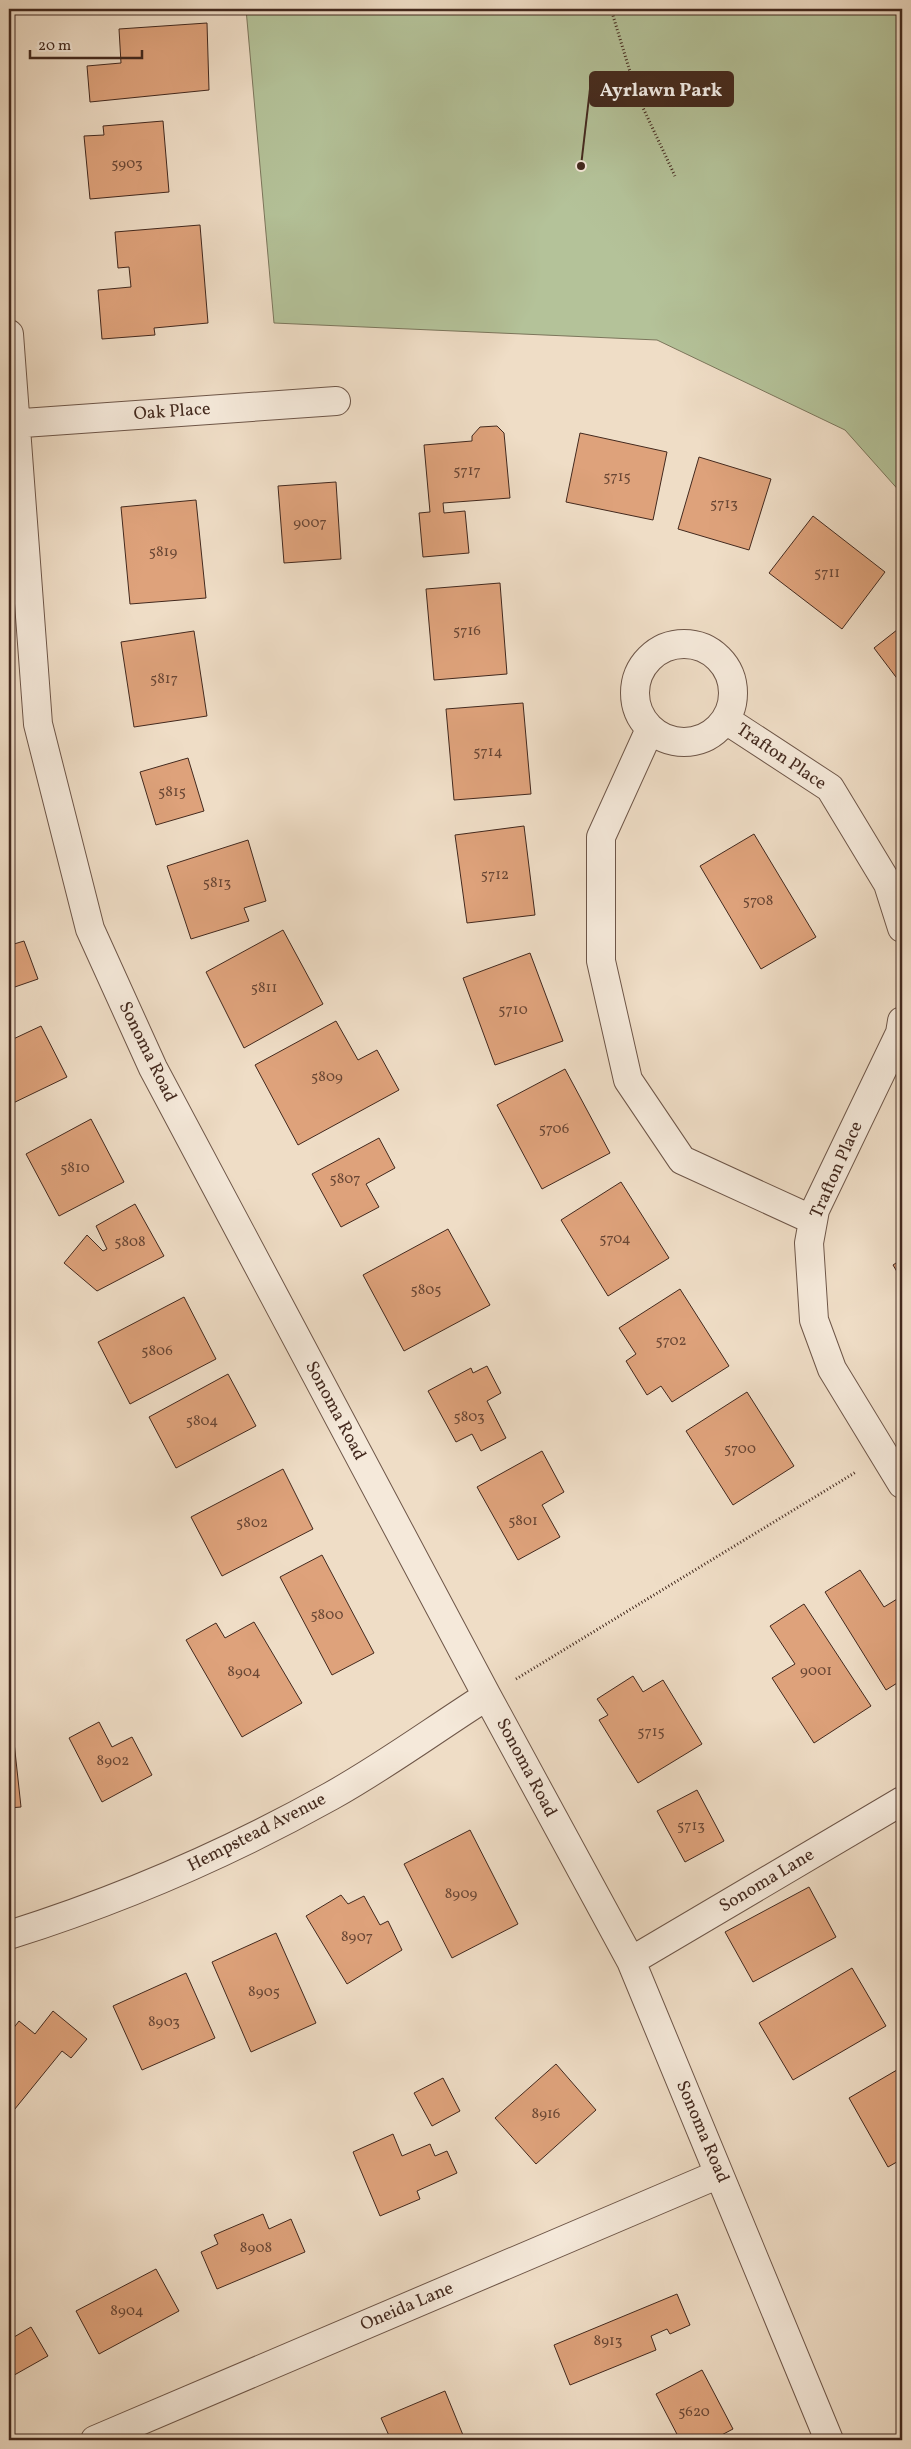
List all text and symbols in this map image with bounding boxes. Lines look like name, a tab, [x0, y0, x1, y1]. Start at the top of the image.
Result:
scale bar	[30, 28, 142, 60]
text: 20 m	[38, 36, 71, 57]
callout: Ayrlawn Park	[590, 72, 733, 106]
text: Ayrlawn Park	[600, 78, 723, 104]
house number: 5903	[111, 154, 143, 175]
street label: Oak Place	[133, 397, 211, 427]
house number: 5717	[453, 461, 481, 482]
house number: 5715	[603, 467, 631, 488]
house number: 5713	[710, 494, 738, 515]
house number: 9007	[293, 513, 327, 534]
house number: 5819	[149, 542, 177, 563]
house number: 5711	[814, 563, 840, 584]
house number: 5716	[453, 621, 481, 642]
house number: 5817	[150, 669, 178, 690]
street label: Trafton Place	[731, 718, 831, 796]
house number: 5714	[473, 742, 503, 763]
house number: 5815	[158, 782, 186, 803]
house number: 5712	[481, 865, 509, 886]
house number: 5813	[203, 873, 231, 894]
house number: 5708	[743, 891, 773, 912]
house number: 5811	[251, 978, 277, 999]
street label: Sonoma Road	[112, 998, 182, 1106]
house number: 5710	[498, 1000, 528, 1021]
house number: 5809	[311, 1067, 343, 1088]
street label: Trafton Place	[804, 1117, 870, 1223]
house number: 5706	[539, 1119, 569, 1140]
house number: 5810	[60, 1158, 90, 1179]
house number: 5807	[329, 1169, 361, 1190]
house number: 5704	[599, 1229, 631, 1250]
house number: 5808	[114, 1232, 146, 1253]
house number: 5805	[411, 1280, 441, 1301]
house number: 5702	[656, 1331, 686, 1352]
house number: 5806	[141, 1341, 173, 1362]
street label: Sonoma Road	[298, 1357, 372, 1465]
house number: 5803	[453, 1407, 485, 1428]
house number: 5804	[186, 1411, 218, 1432]
house number: 5700	[724, 1439, 756, 1460]
house number: 5801	[508, 1511, 538, 1532]
house number: 5802	[236, 1513, 268, 1534]
house number: 5800	[310, 1605, 344, 1626]
house number: 9001	[800, 1661, 832, 1682]
house number: 8904	[227, 1662, 261, 1683]
street label: Sonoma Road	[489, 1714, 563, 1822]
house number: 5715	[637, 1722, 665, 1743]
house number: 8902	[97, 1751, 129, 1772]
street label: Hempstead Avenue	[183, 1787, 331, 1879]
house number: 5713	[677, 1816, 705, 1837]
street label: Sonoma Lane	[715, 1843, 819, 1919]
house number: 8909	[445, 1884, 478, 1905]
house number: 8907	[341, 1927, 373, 1948]
house number: 8905	[248, 1982, 280, 2003]
house number: 8903	[148, 2012, 180, 2033]
street label: Sonoma Road	[669, 2077, 735, 2187]
house number: 8916	[532, 2104, 560, 2125]
house number: 8908	[240, 2238, 272, 2259]
street label: Oneida Lane	[357, 2276, 457, 2338]
house number: 8904	[110, 2301, 144, 2322]
house number: 8913	[594, 2331, 622, 2352]
house number: 5620	[678, 2402, 710, 2423]

